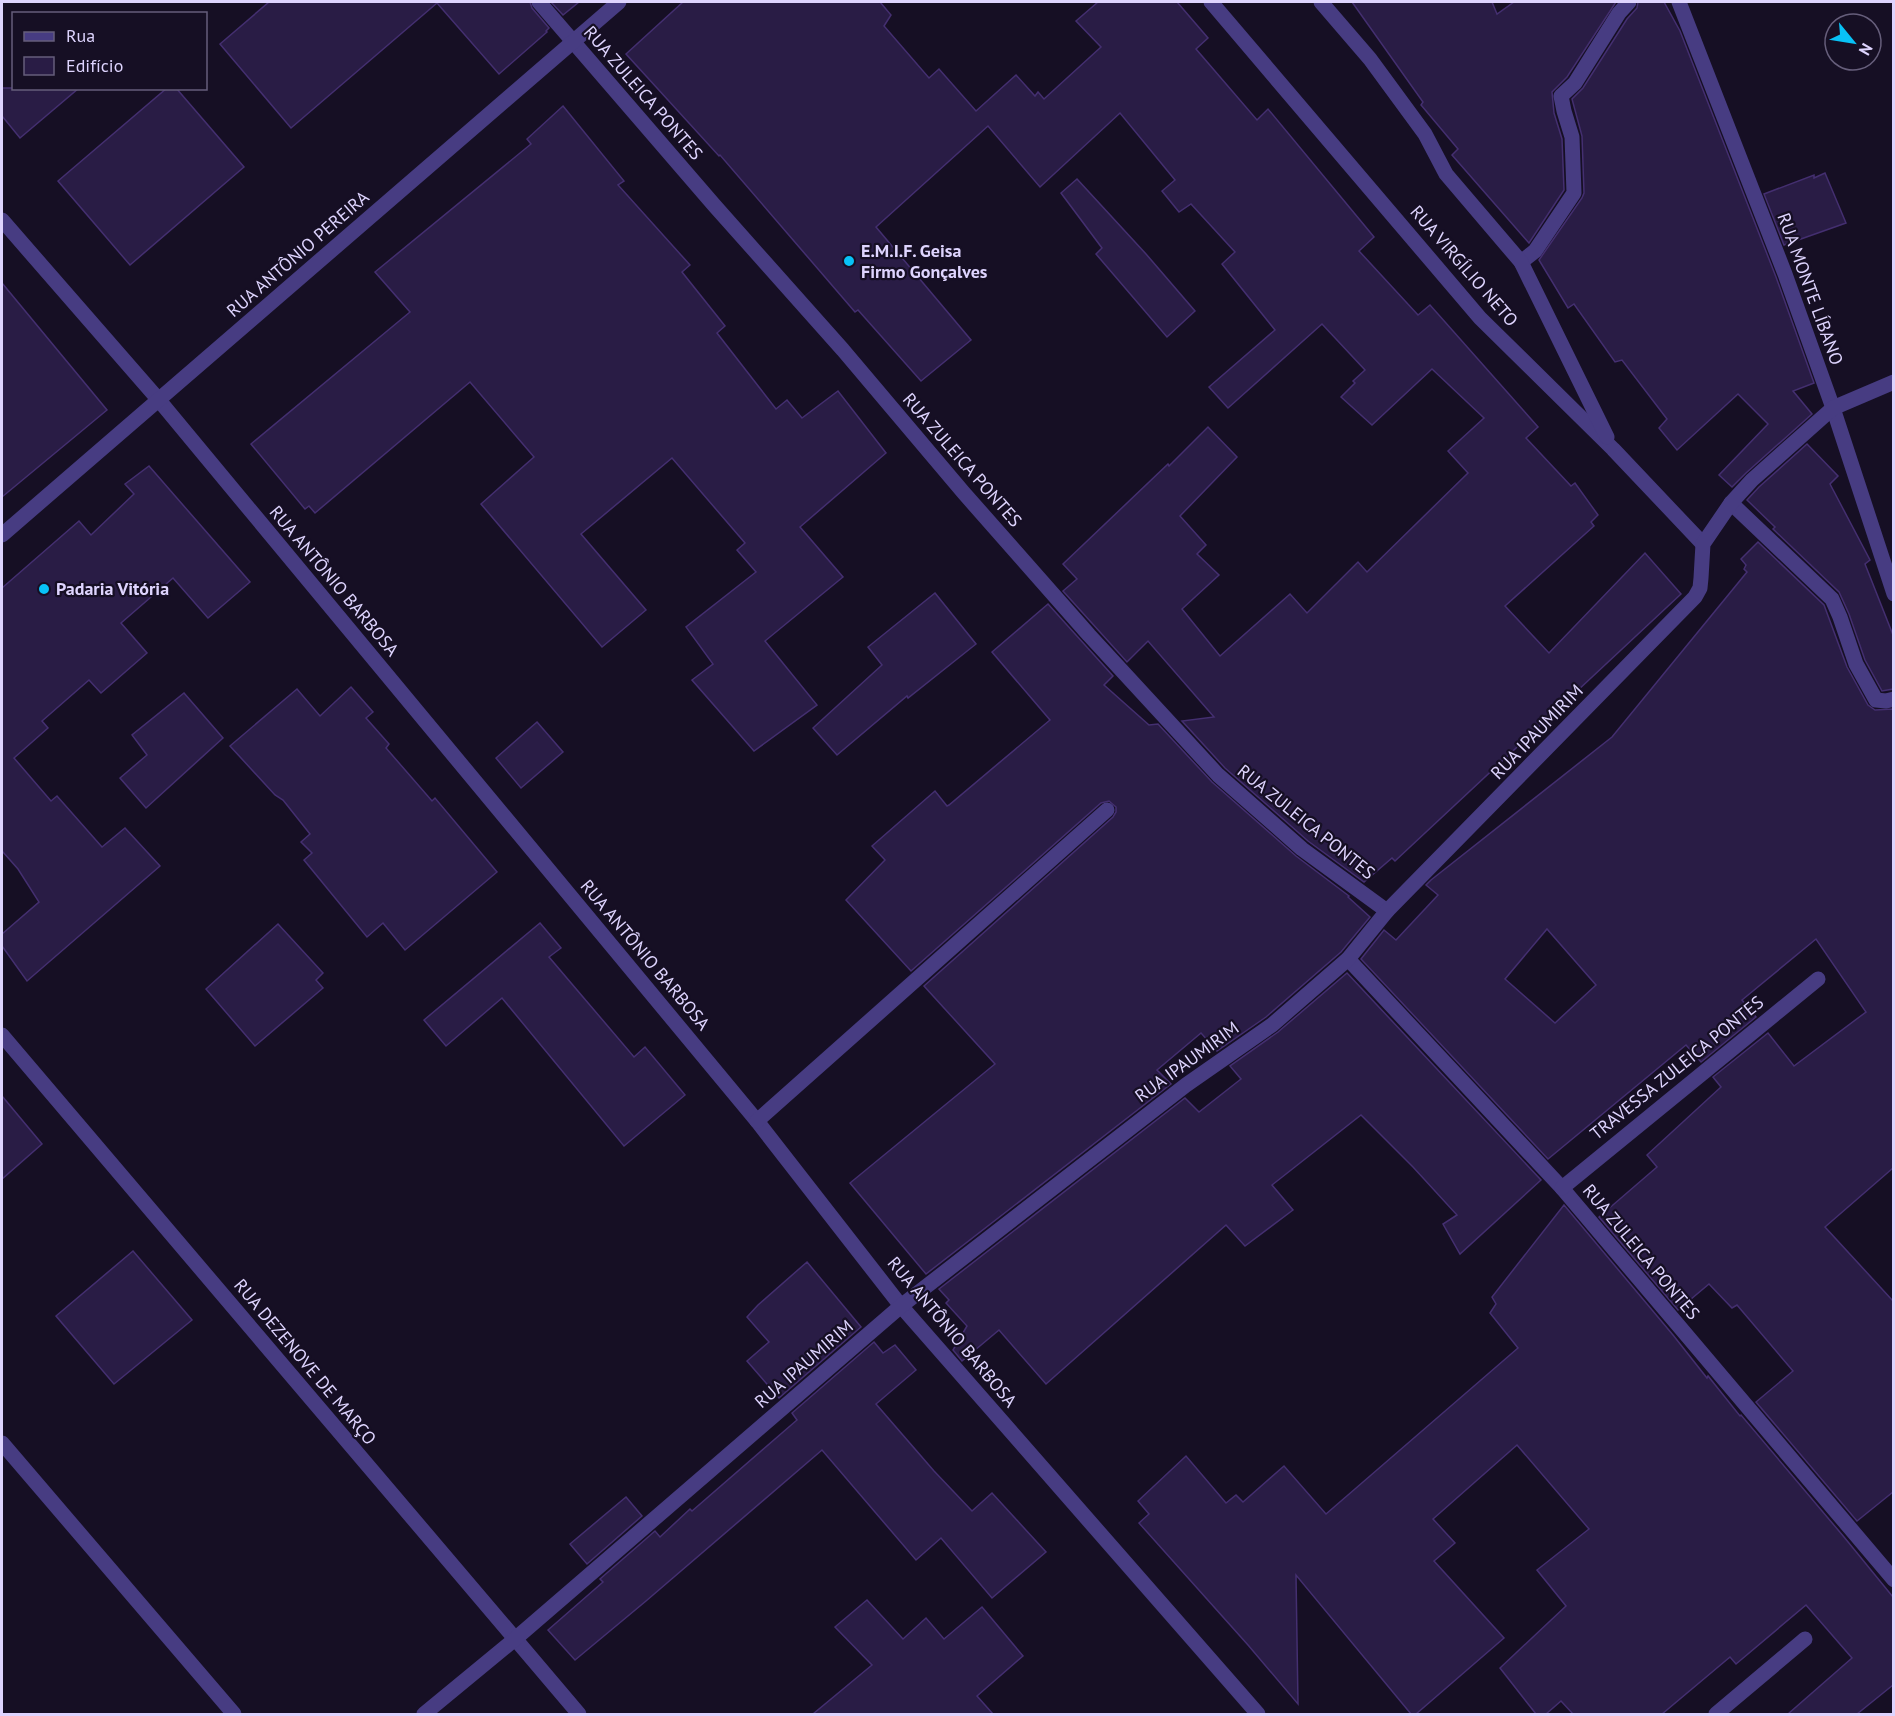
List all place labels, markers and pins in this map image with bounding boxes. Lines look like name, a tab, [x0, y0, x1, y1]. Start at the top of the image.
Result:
place label: E.M.I.F. Geisa Firmo Gonçalves	[861, 239, 988, 283]
marker: E.M.I.F. Geisa Firmo Gonçalves	[842, 254, 856, 268]
place label: Padaria Vitória	[56, 577, 169, 600]
marker: Padaria Vitória	[37, 582, 51, 596]

